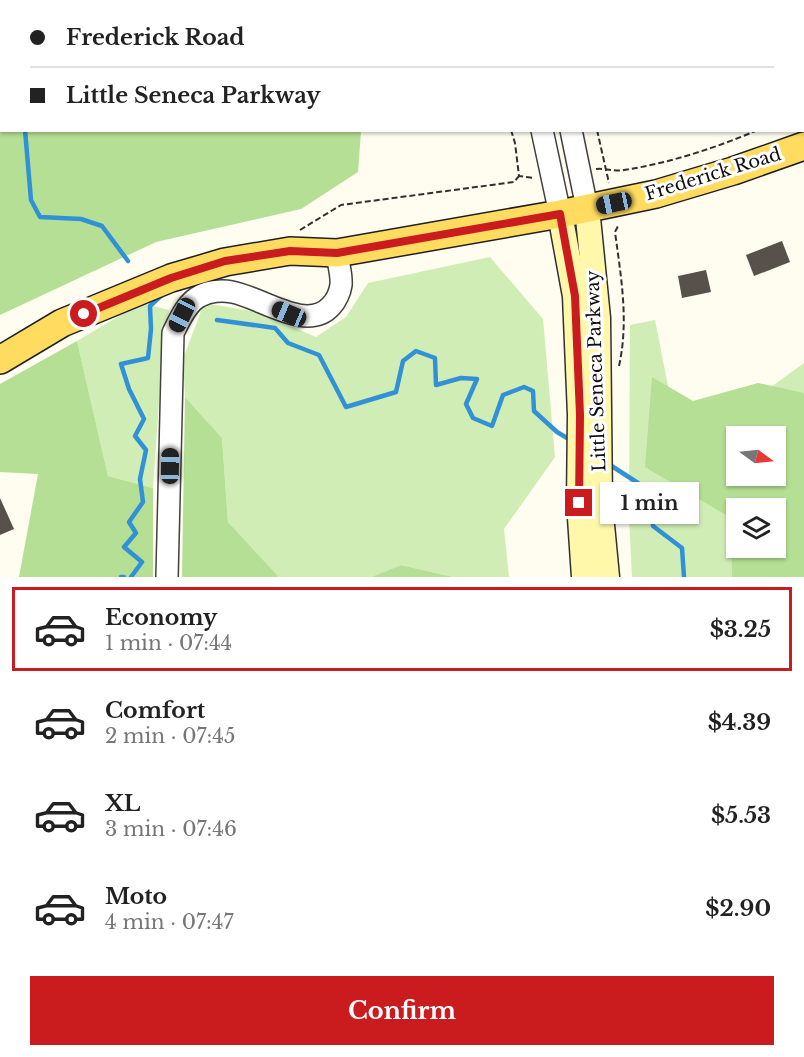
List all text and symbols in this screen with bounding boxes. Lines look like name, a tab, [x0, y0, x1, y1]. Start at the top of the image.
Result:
text: Frederick Road	[66, 24, 245, 51]
text: Little Seneca Parkway	[66, 82, 321, 109]
street label: Frederick Road	[642, 143, 784, 205]
car	[595, 190, 633, 216]
street label: Little Seneca Parkway	[581, 269, 611, 472]
car	[166, 295, 198, 335]
car	[269, 299, 309, 329]
route start	[70, 300, 97, 327]
north arrow	[726, 426, 786, 486]
map controls	[726, 426, 786, 558]
car	[161, 448, 179, 484]
callout: 1 min	[600, 482, 699, 524]
route end	[565, 489, 592, 516]
text: 1 min	[621, 491, 678, 515]
button: layers	[726, 498, 786, 558]
icon: car	[33, 602, 87, 656]
text: Economy	[105, 604, 217, 631]
text: $3.25	[710, 616, 771, 643]
text: 1 min · 07:44	[105, 631, 232, 655]
icon: car	[33, 695, 87, 749]
text: Comfort	[105, 697, 205, 724]
text: $4.39	[708, 709, 771, 736]
text: 2 min · 07:45	[105, 724, 235, 748]
icon: car	[33, 788, 87, 842]
text: XL	[105, 790, 140, 817]
text: $5.53	[711, 802, 771, 829]
text: 3 min · 07:46	[105, 817, 237, 841]
icon: car	[33, 881, 87, 935]
text: Moto	[105, 883, 167, 910]
text: $2.90	[705, 895, 771, 922]
text: 4 min · 07:47	[105, 910, 233, 934]
button: Confirm	[30, 976, 774, 1045]

